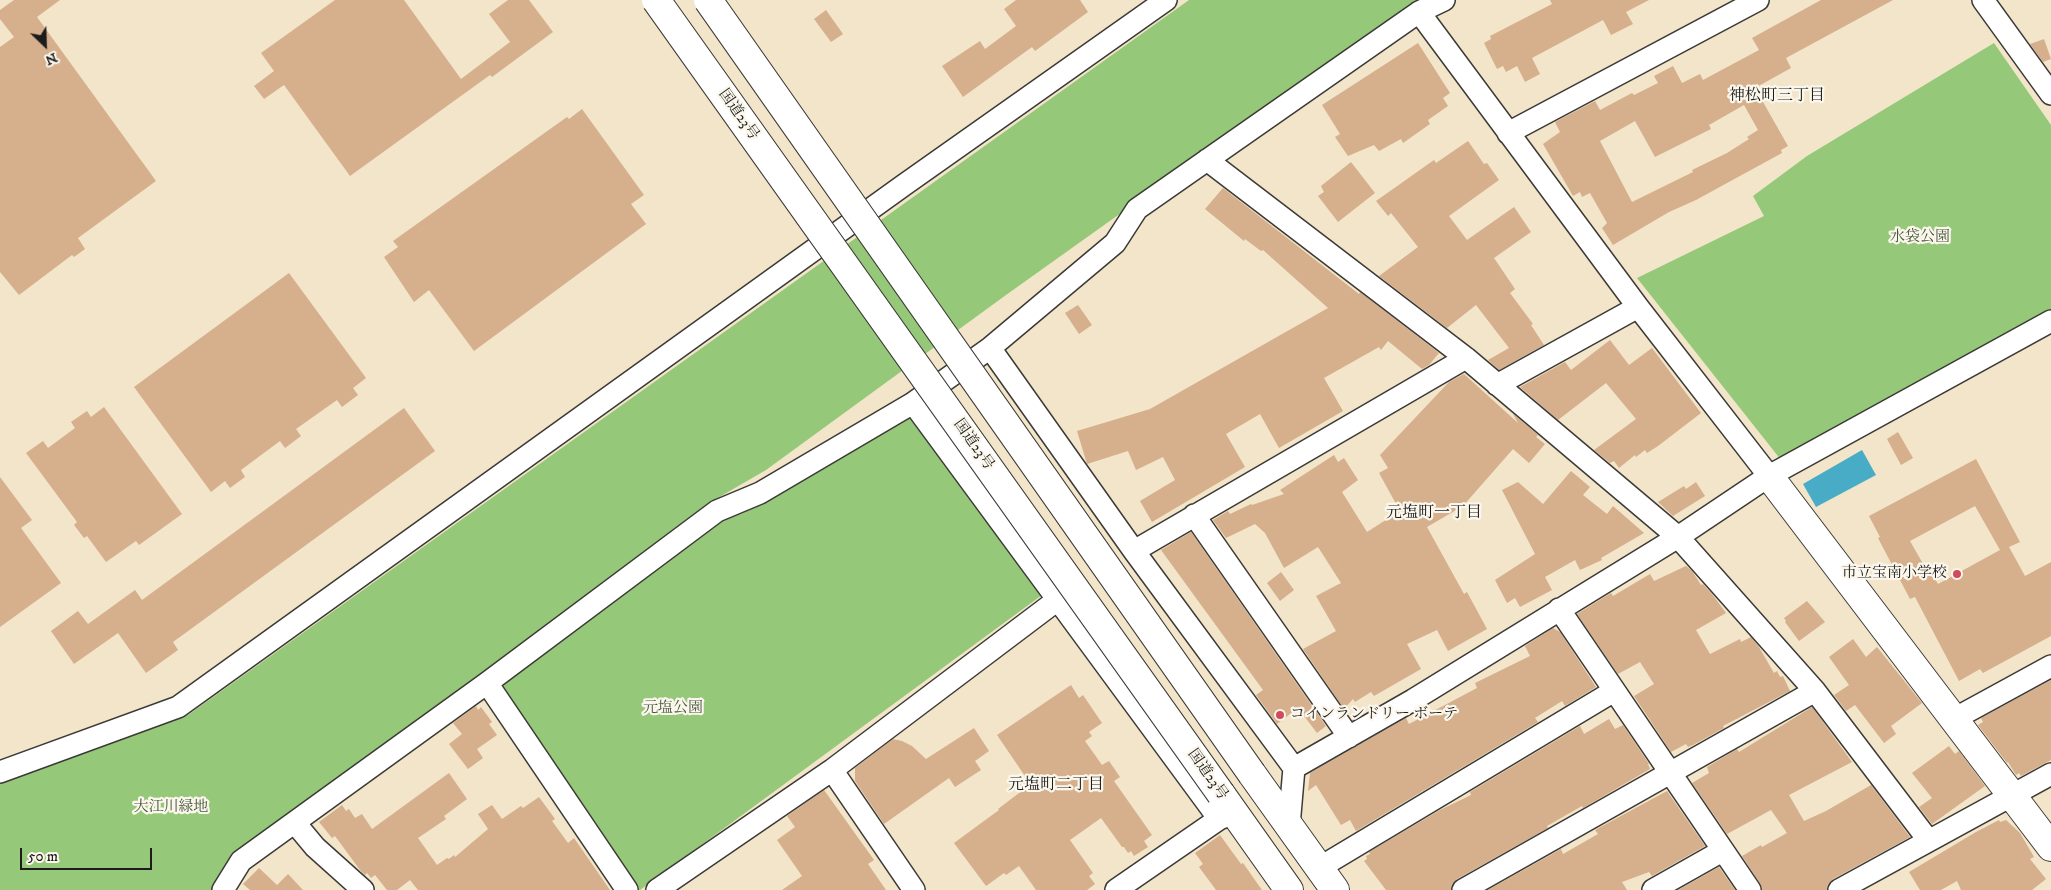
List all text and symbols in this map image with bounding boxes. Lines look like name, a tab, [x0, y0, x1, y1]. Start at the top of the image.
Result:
north arrow	[20, 20, 70, 70]
text: N	[42, 48, 60, 69]
street label: 国道23号	[714, 86, 762, 144]
district label: 神松町三丁目	[1729, 87, 1825, 107]
park label: 水袋公園	[1890, 229, 1950, 247]
street label: 国道23号	[949, 416, 997, 474]
district label: 元塩町一丁目	[1386, 504, 1482, 524]
place label: 市立宝南小学校	[1842, 565, 1947, 583]
marker: 市立宝南小学校	[1951, 568, 1963, 580]
park label: 元塩公園	[643, 700, 703, 718]
place label: コインランドリー ボーテ	[1290, 706, 1458, 724]
marker: コインランドリー ボーテ	[1274, 709, 1286, 721]
street label: 国道23号	[1183, 746, 1231, 804]
district label: 元塩町二丁目	[1008, 776, 1104, 796]
park label: 大江川緑地	[134, 799, 208, 817]
scale bar	[22, 838, 155, 870]
text: 50 m	[28, 847, 58, 866]

